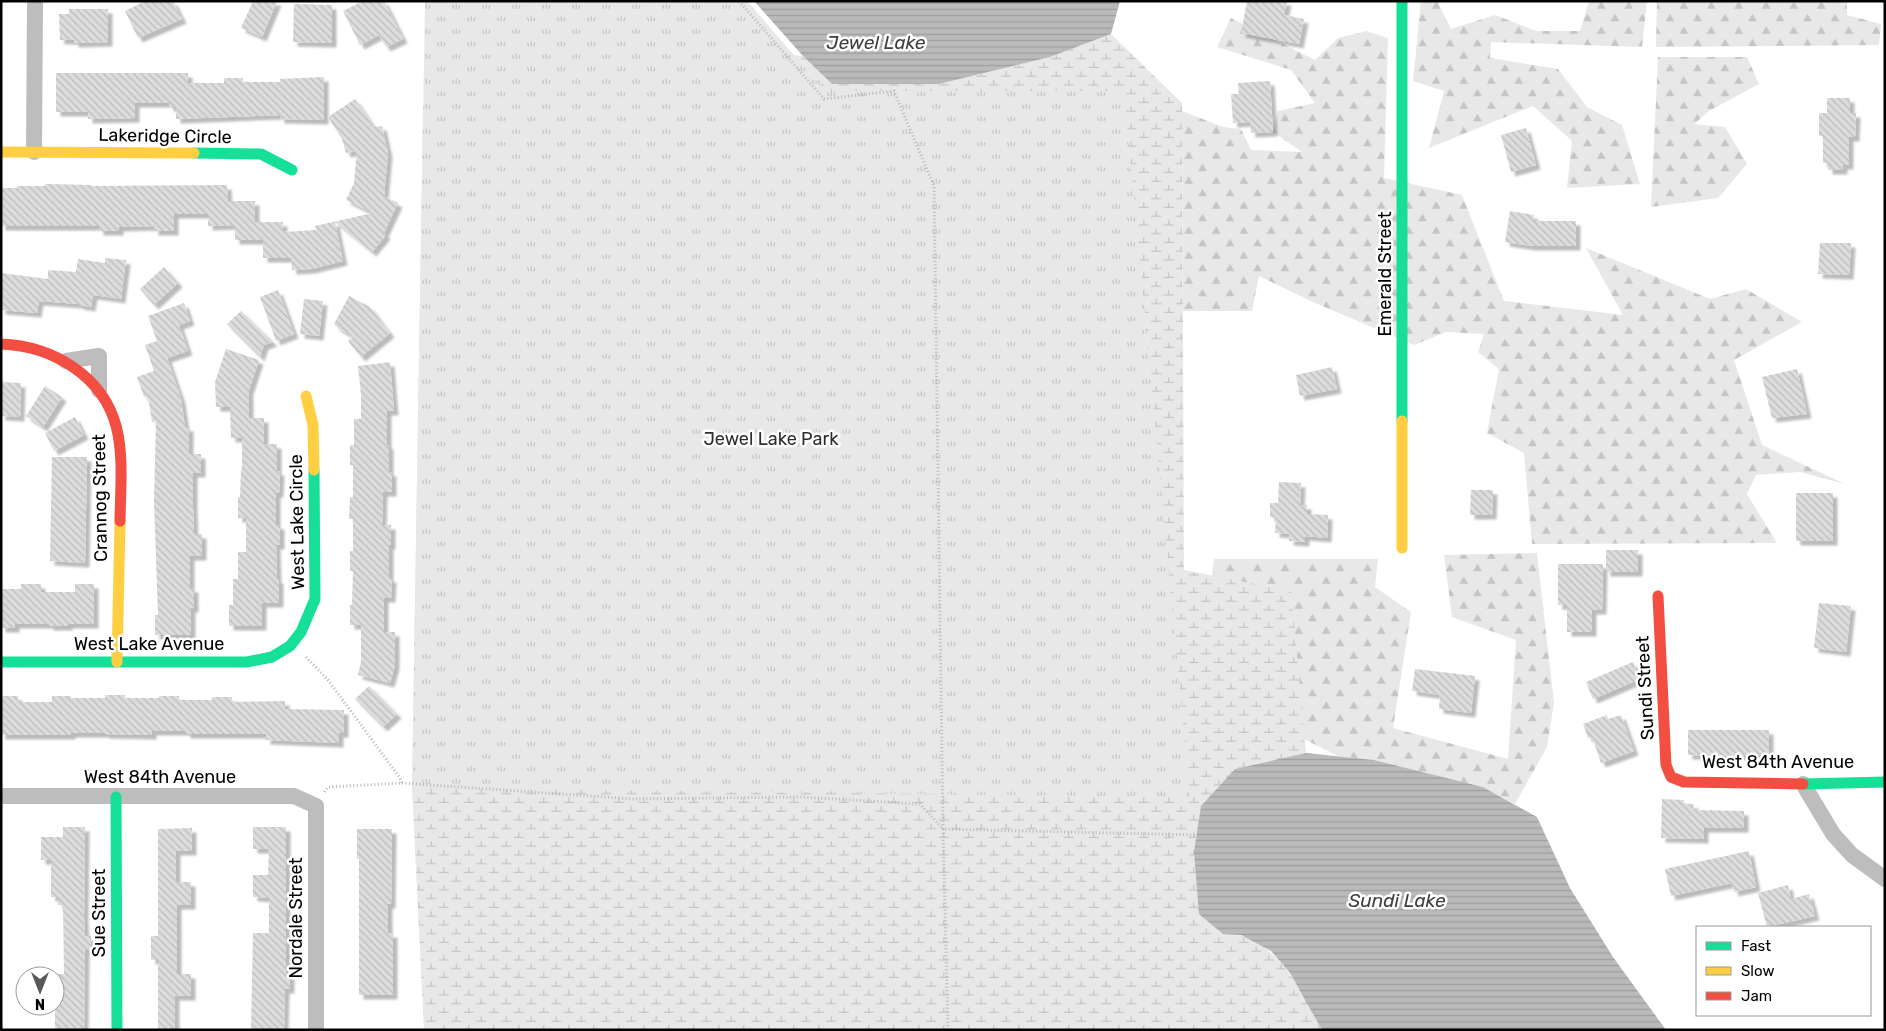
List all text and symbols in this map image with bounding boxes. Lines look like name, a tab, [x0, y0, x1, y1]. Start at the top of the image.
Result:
water label: Jewel Lake	[827, 31, 926, 54]
street label: Lakeridge Circle	[98, 124, 232, 148]
street label: Emerald Street	[1374, 211, 1396, 337]
park label: Jewel Lake Park	[703, 428, 839, 450]
street label: Crannog Street	[88, 434, 112, 562]
street label: West Lake Circle	[285, 454, 309, 590]
street label: West Lake Avenue	[74, 633, 224, 655]
street label: Sundi Street	[1631, 635, 1659, 741]
street label: West 84th Avenue	[1702, 751, 1854, 773]
street label: West 84th Avenue	[84, 766, 236, 788]
street label: Nordale Street	[285, 857, 307, 979]
street label: Sue Street	[88, 869, 110, 957]
water label: Sundi Lake	[1348, 889, 1446, 912]
legend	[1696, 926, 1871, 1016]
text: Fast	[1741, 937, 1771, 955]
text: Slow	[1741, 962, 1774, 980]
north arrow	[15, 966, 65, 1016]
text: Jam	[1741, 987, 1772, 1005]
text: N	[35, 995, 45, 1012]

